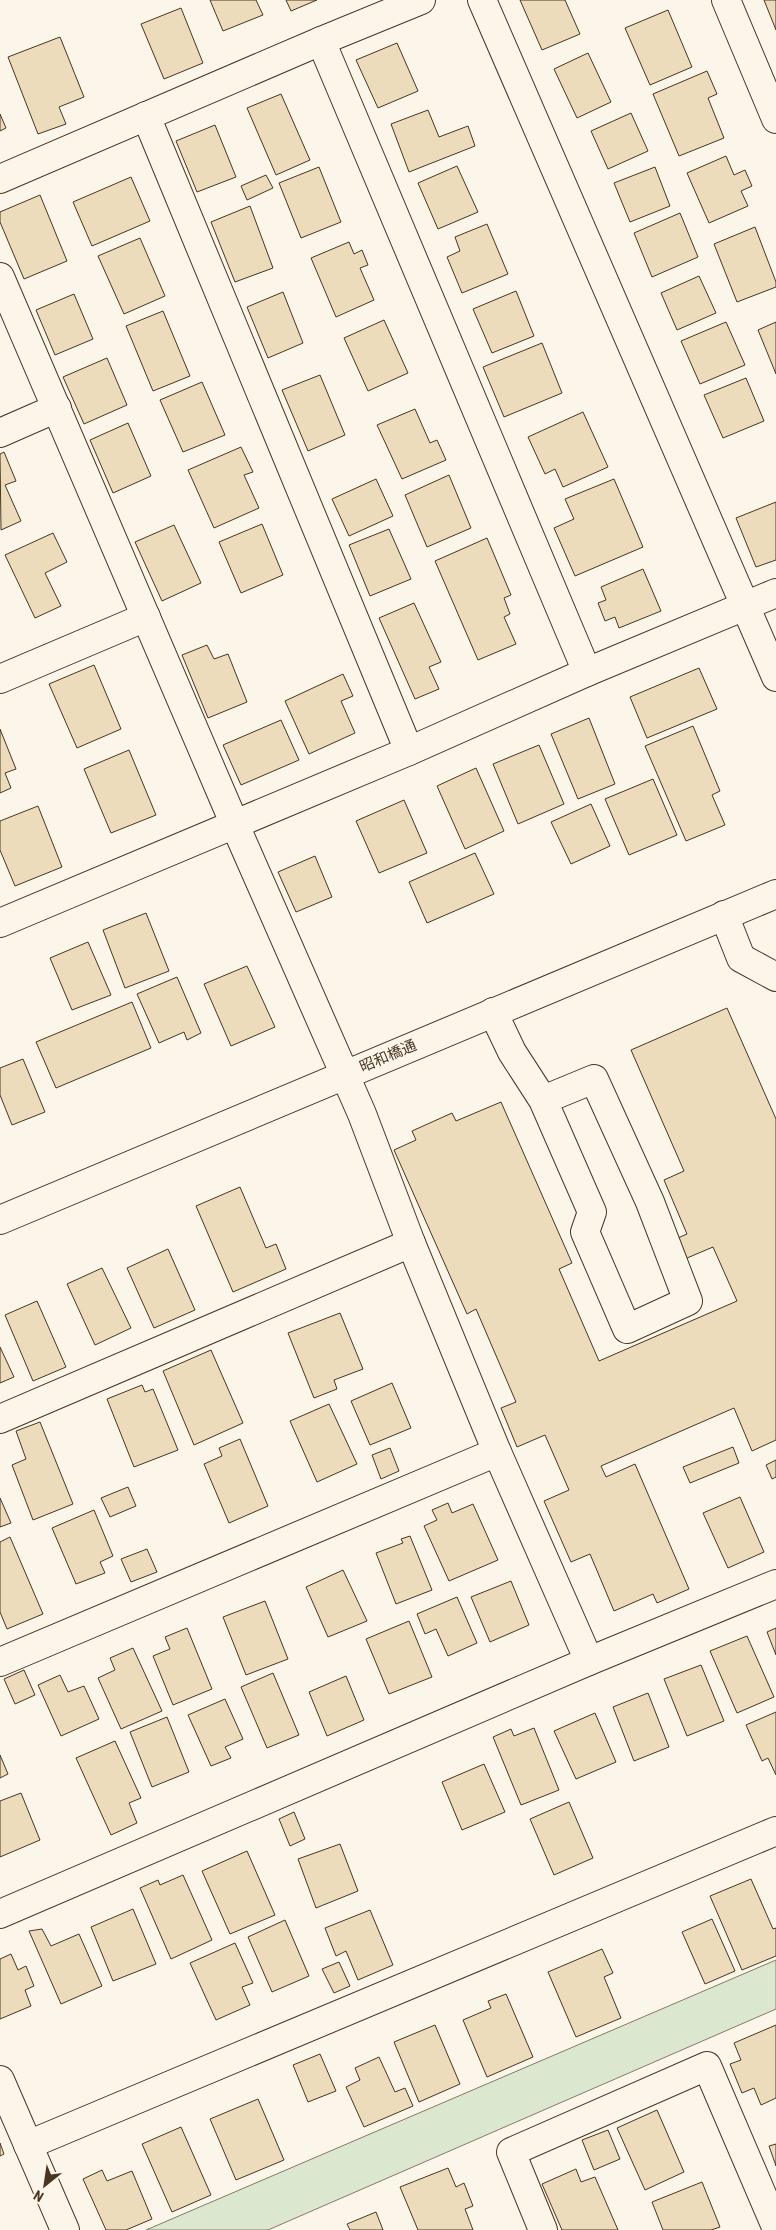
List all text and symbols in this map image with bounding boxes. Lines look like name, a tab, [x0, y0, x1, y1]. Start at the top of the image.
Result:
street label: 昭和橋通	[357, 1036, 419, 1076]
north arrow	[20, 2160, 70, 2210]
text: N	[31, 2187, 46, 2205]

